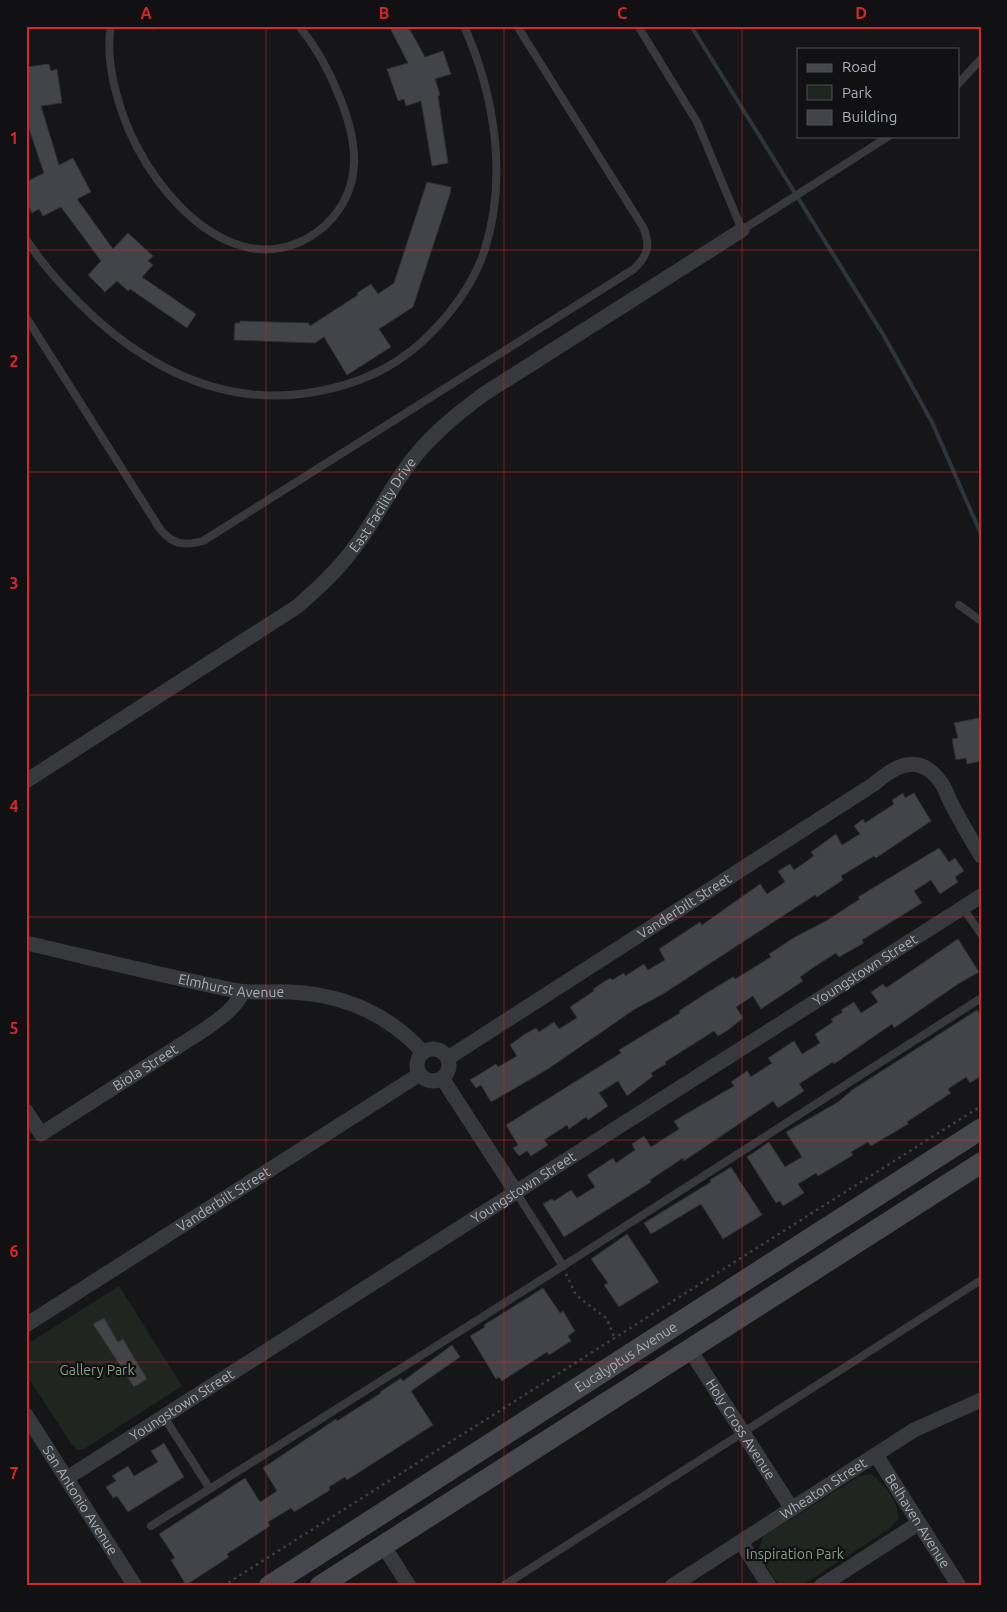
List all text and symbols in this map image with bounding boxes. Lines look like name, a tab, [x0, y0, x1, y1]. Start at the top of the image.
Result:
text: A	[140, 4, 152, 22]
text: B	[379, 4, 389, 22]
text: C	[617, 4, 627, 22]
text: D	[855, 4, 867, 22]
legend	[797, 48, 960, 138]
text: Road	[842, 58, 877, 75]
text: Park	[842, 84, 872, 101]
text: Building	[842, 108, 897, 125]
text: 1	[9, 129, 19, 147]
text: 2	[9, 352, 19, 370]
street label: East Facility Drive	[346, 454, 419, 555]
text: 3	[9, 574, 19, 592]
text: 4	[9, 797, 19, 815]
street label: Vanderbilt Street	[634, 870, 735, 942]
street label: Youngstown Street	[810, 930, 921, 1009]
street label: Elmhurst Avenue	[177, 971, 284, 1000]
text: 5	[9, 1019, 19, 1037]
street label: Biola Street	[110, 1041, 181, 1094]
street label: Youngstown Street	[468, 1148, 579, 1227]
street label: Vanderbilt Street	[173, 1163, 274, 1235]
text: 6	[9, 1242, 19, 1260]
street label: Eucalyptus Avenue	[572, 1318, 680, 1396]
park label: Gallery Park	[60, 1362, 134, 1378]
street label: Youngstown Street	[126, 1366, 237, 1444]
street label: Holy Cross Avenue	[703, 1376, 779, 1482]
street label: San Antonio Avenue	[40, 1442, 121, 1558]
street label: Wheaton Street	[777, 1454, 870, 1522]
text: 7	[9, 1464, 19, 1482]
street label: Belhaven Avenue	[882, 1471, 954, 1571]
park label: Inspiration Park	[746, 1546, 844, 1562]

